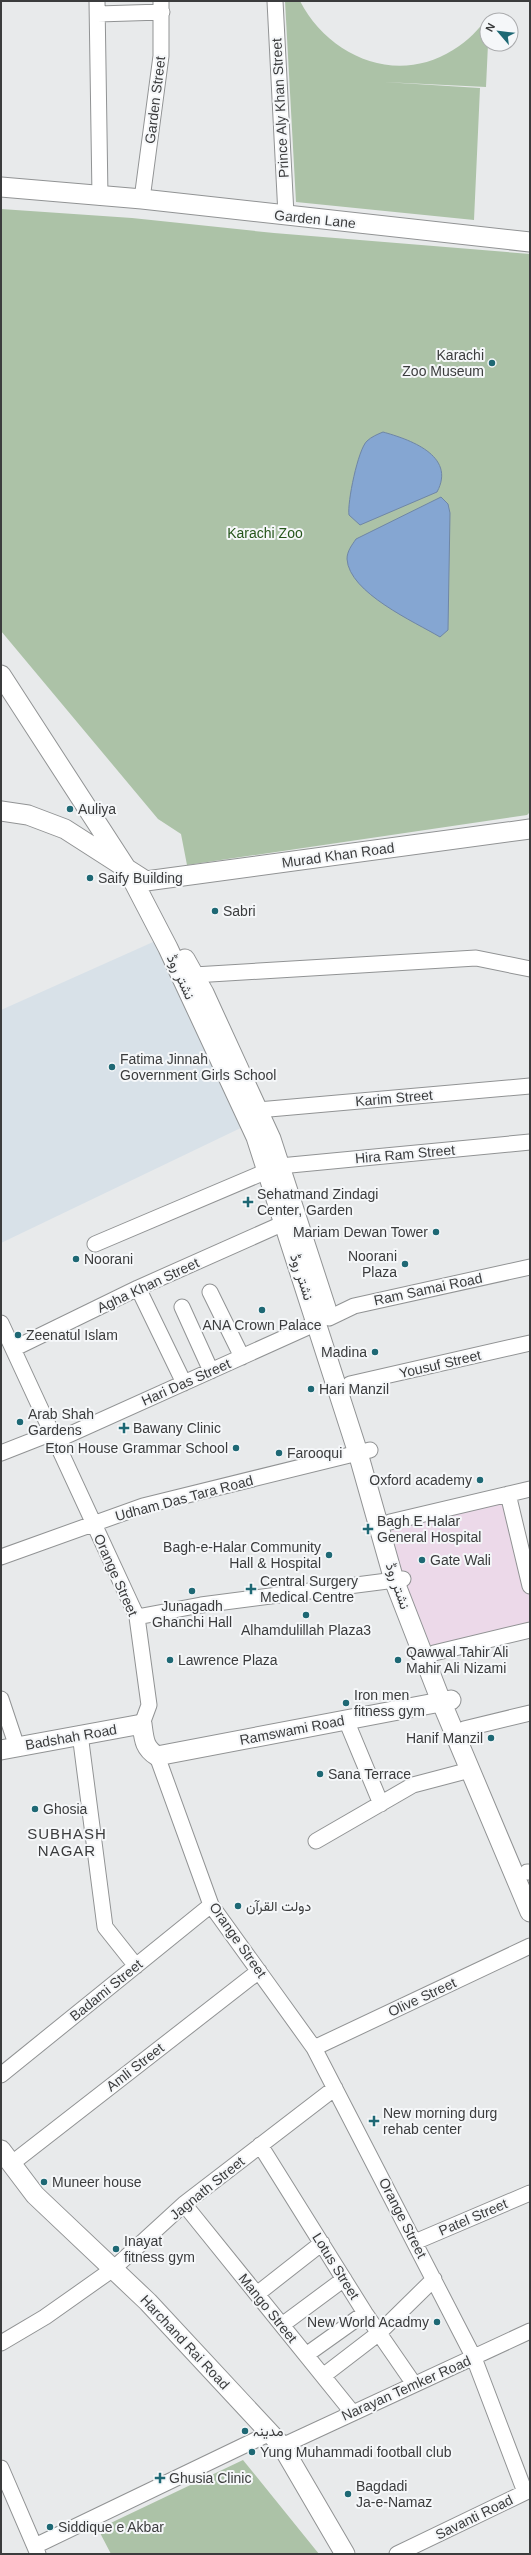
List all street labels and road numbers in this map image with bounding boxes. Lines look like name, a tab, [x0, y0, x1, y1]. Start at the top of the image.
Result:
street label: Prince Aly Khan Street	[268, 38, 292, 178]
street label: Garden Street	[142, 55, 168, 145]
street label: Garden Lane	[274, 207, 357, 231]
street label: Murad Khan Road	[281, 839, 395, 871]
street label: نشتر روڈ	[163, 952, 198, 1002]
street label: Karim Street	[355, 1087, 434, 1109]
street label: Hira Ram Street	[354, 1142, 456, 1166]
street label: نشتر روڈ	[286, 1252, 317, 1302]
street label: Agha Khan Street	[95, 1254, 202, 1316]
street label: Ram Samai Road	[372, 1270, 484, 1308]
street label: Yousuf Street	[397, 1347, 483, 1381]
street label: Hari Das Street	[139, 1355, 233, 1409]
street label: Udham Das Tara Road	[113, 1472, 255, 1524]
street label: Orange Street	[91, 1532, 141, 1619]
street label: نشتر روڈ	[382, 1561, 413, 1611]
street label: Ramswami Road	[238, 1712, 346, 1748]
street label: Badshah Road	[24, 1721, 118, 1753]
street label: Orange Street	[206, 1899, 270, 1981]
street label: Badami Street	[66, 1956, 146, 2024]
street label: Olive Street	[385, 1974, 459, 2020]
street label: Amli Street	[103, 2040, 167, 2094]
street label: Jagnath Street	[167, 2153, 248, 2223]
street label: Orange Street	[376, 2175, 430, 2261]
street label: Patel Street	[436, 2195, 510, 2239]
street label: Lotus Street	[309, 2230, 363, 2302]
street label: Mango Street	[235, 2270, 301, 2346]
street label: Harchand Rai Road	[137, 2292, 233, 2392]
street label: Narayan Temker Road	[339, 2352, 473, 2424]
street label: Savanti Road	[433, 2491, 515, 2543]

